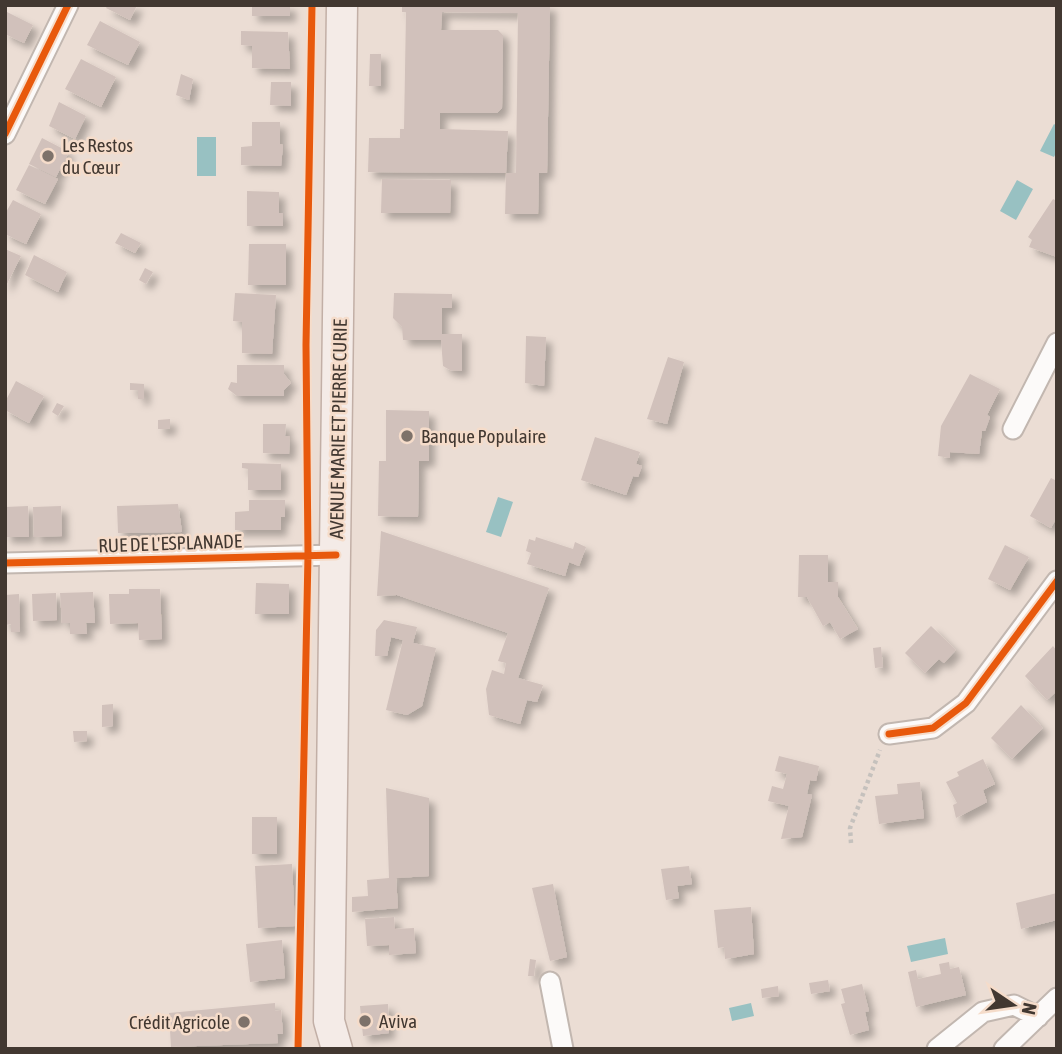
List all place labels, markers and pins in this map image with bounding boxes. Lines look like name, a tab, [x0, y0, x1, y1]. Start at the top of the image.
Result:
place label: Les Restos du Cœur	[62, 134, 133, 178]
marker: Les Restos du Cœur	[40, 148, 56, 164]
place label: Banque Populaire	[421, 425, 546, 447]
marker: Banque Populaire	[399, 428, 415, 444]
place label: Aviva	[379, 1010, 417, 1032]
place label: Crédit Agricole	[129, 1011, 230, 1033]
marker: Aviva	[357, 1013, 373, 1029]
marker: Crédit Agricole	[236, 1014, 252, 1030]

